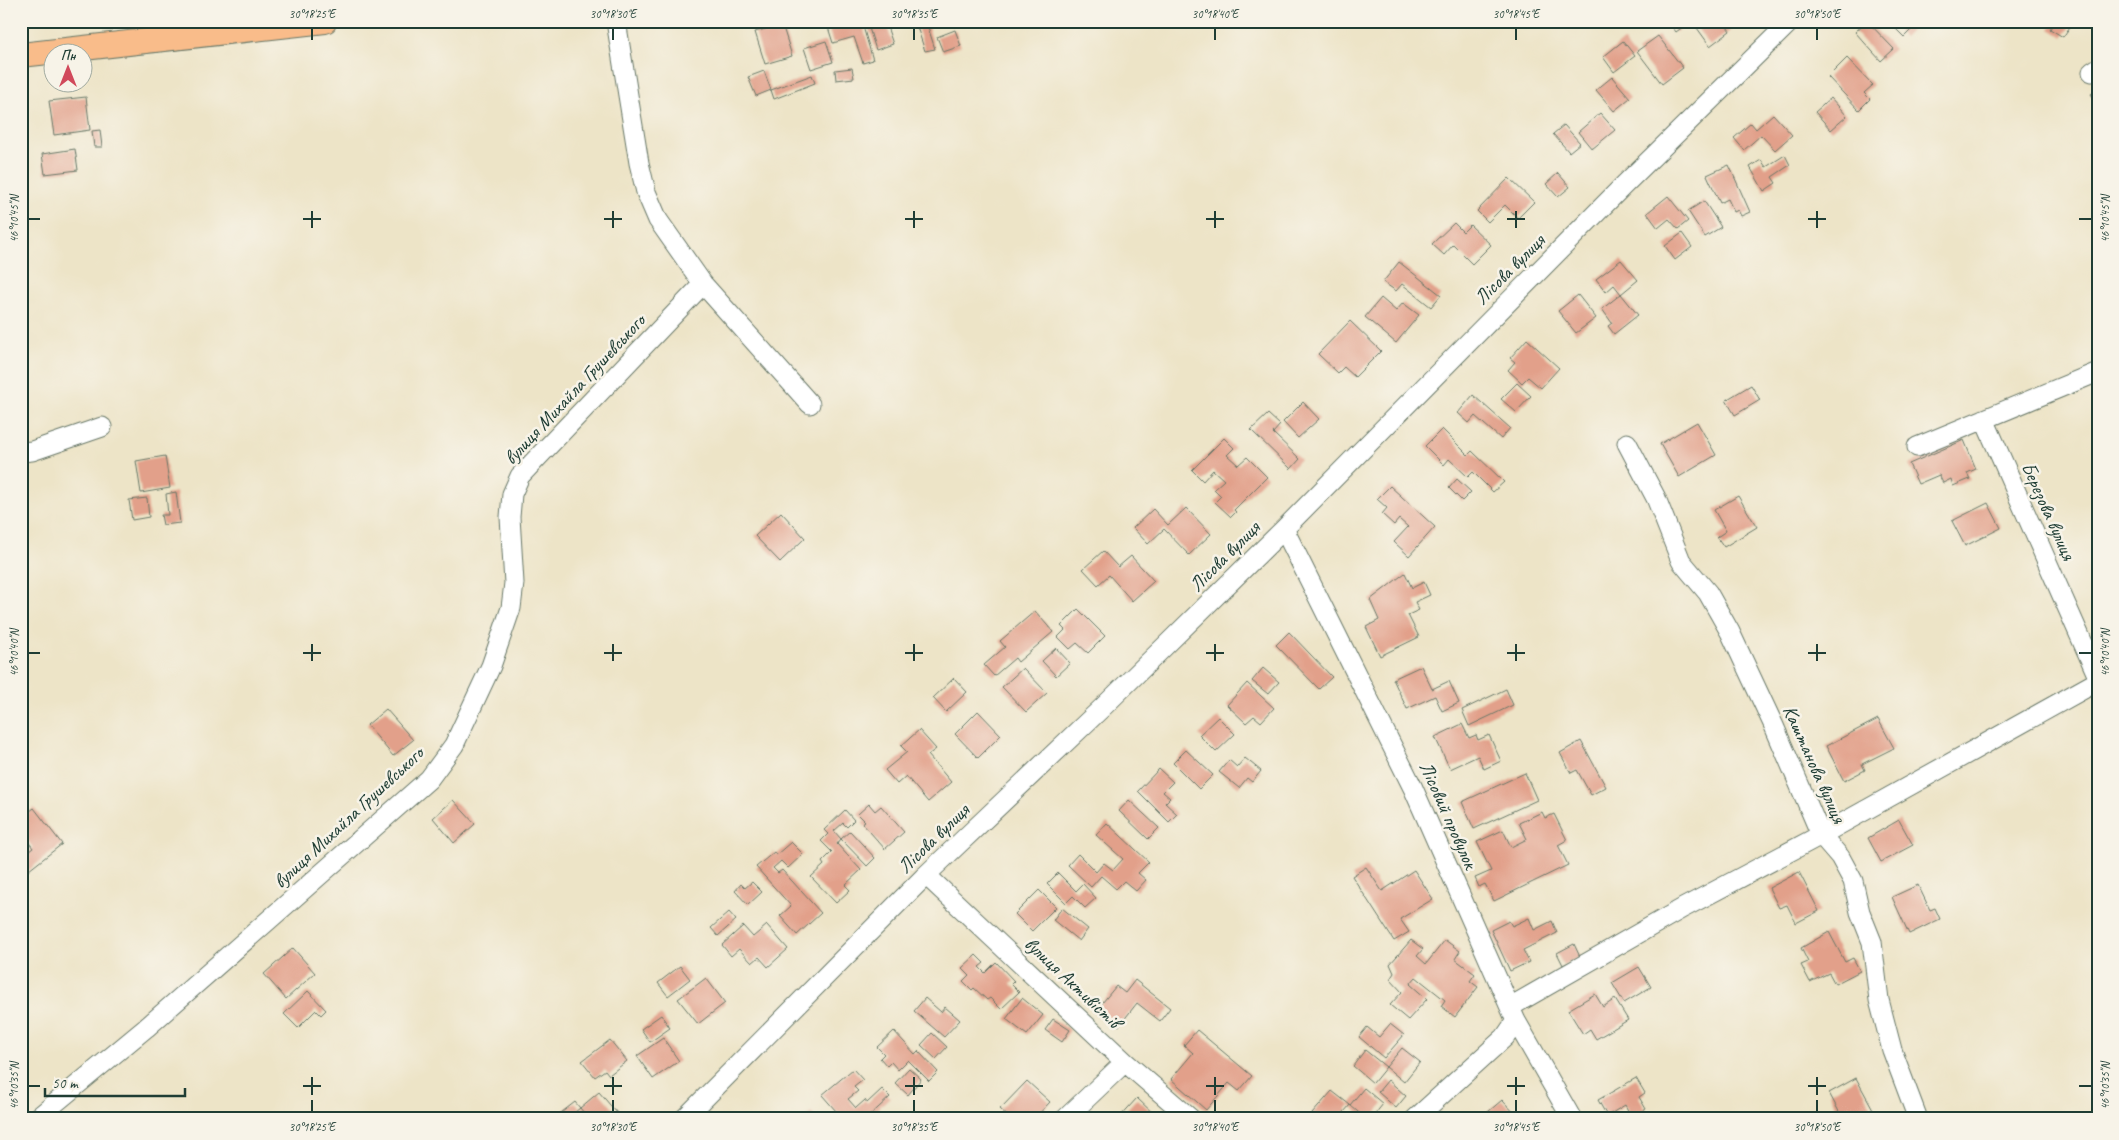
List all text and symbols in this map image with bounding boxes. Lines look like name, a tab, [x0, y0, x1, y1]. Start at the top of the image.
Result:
text: 30°18'25"E	[289, 6, 337, 22]
text: 30°18'30"E	[590, 6, 638, 22]
text: 30°18'35"E	[891, 6, 939, 22]
text: 30°18'40"E	[1192, 6, 1240, 22]
text: 30°18'45"E	[1493, 6, 1541, 22]
text: 30°18'50"E	[1794, 6, 1842, 22]
north arrow	[42, 42, 92, 92]
text: Пн	[61, 47, 76, 64]
text: 46°10'45"N	[6, 194, 22, 243]
text: 46°10'45"N	[2097, 194, 2113, 243]
street label: Лісова вулиця	[1469, 227, 1551, 310]
street label: вулиця Михайла Грушевського	[498, 307, 652, 470]
street label: Березова вулиця	[2016, 458, 2082, 565]
street label: Лісова вулиця	[1184, 514, 1266, 597]
text: 46°10'40"N	[6, 628, 22, 677]
text: 46°10'40"N	[2097, 628, 2113, 677]
street label: Каштанова вулиця	[1777, 701, 1852, 828]
street label: вулиця Михайла Грушевського	[268, 740, 430, 894]
street label: Лісовий провулок	[1414, 758, 1484, 874]
street label: Лісова вулиця	[892, 797, 976, 879]
street label: вулиця Активістів	[1019, 931, 1130, 1037]
text: 46°10'35"N	[6, 1061, 22, 1110]
text: 46°10'35"N	[2097, 1061, 2113, 1110]
scale bar	[45, 1065, 185, 1097]
text: 50 m	[52, 1074, 79, 1093]
text: 30°18'25"E	[289, 1119, 337, 1135]
text: 30°18'30"E	[590, 1119, 638, 1135]
text: 30°18'35"E	[891, 1119, 939, 1135]
text: 30°18'40"E	[1192, 1119, 1240, 1135]
text: 30°18'45"E	[1493, 1119, 1541, 1135]
text: 30°18'50"E	[1794, 1119, 1842, 1135]

